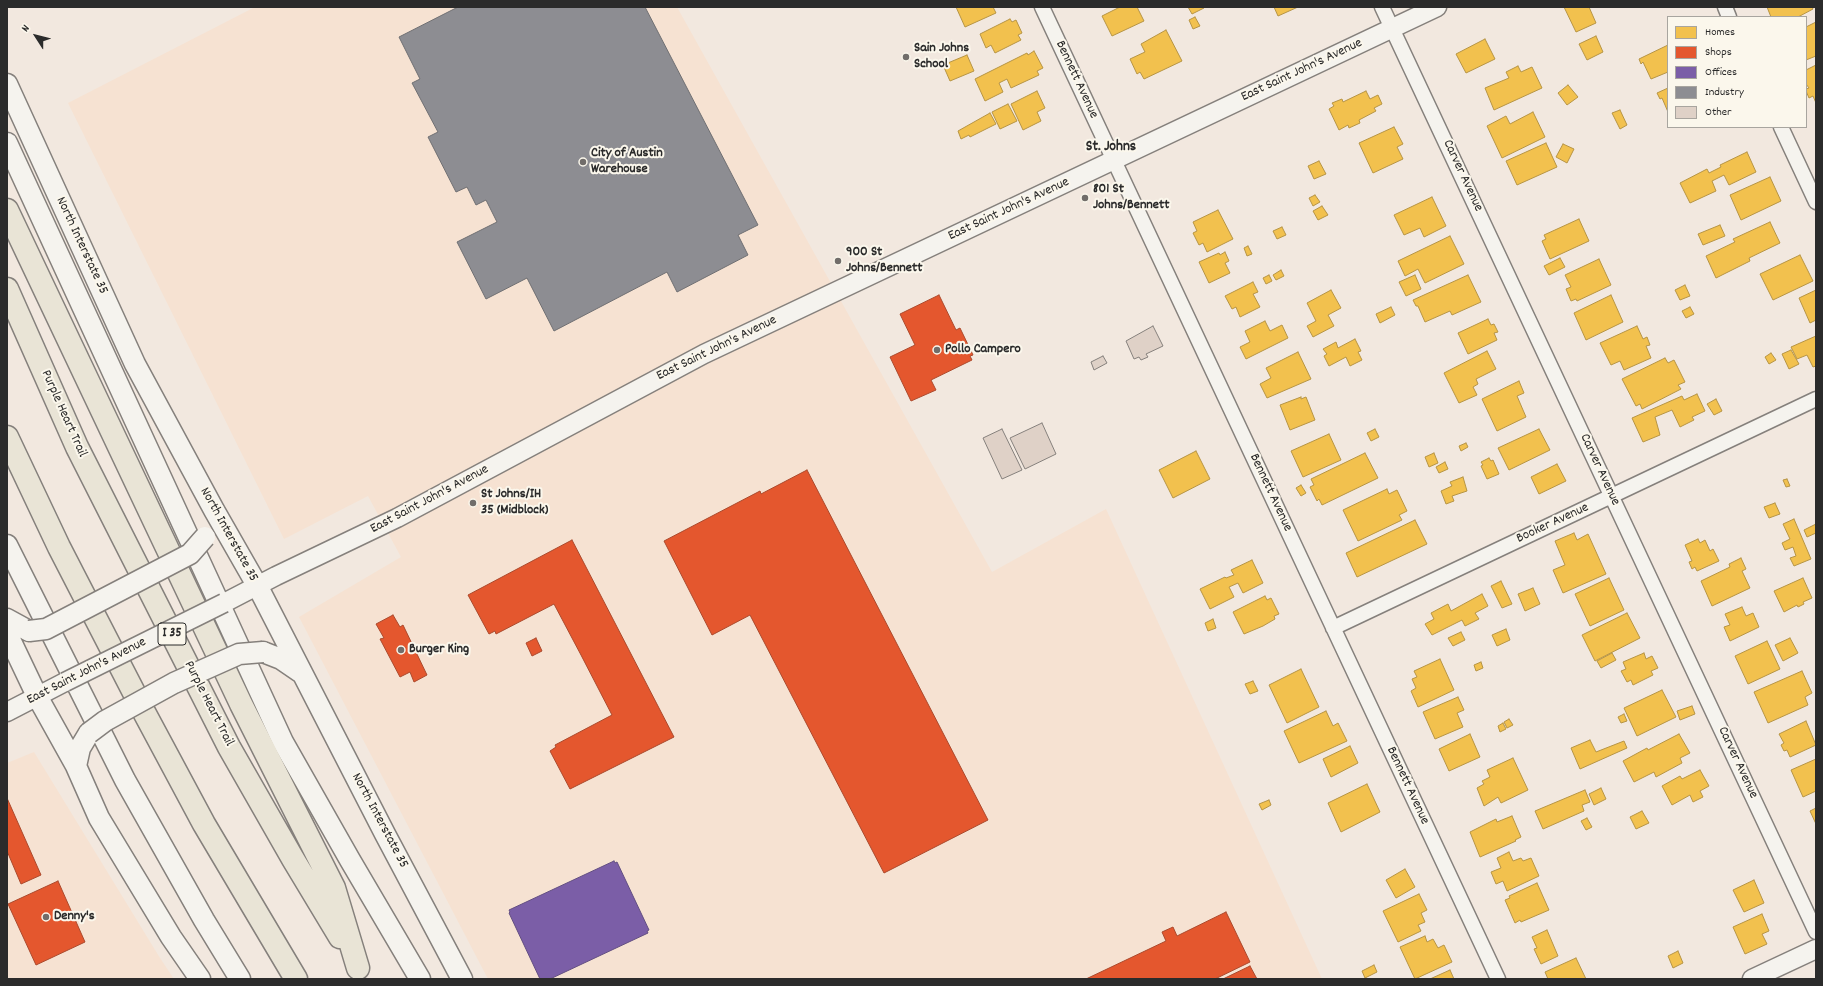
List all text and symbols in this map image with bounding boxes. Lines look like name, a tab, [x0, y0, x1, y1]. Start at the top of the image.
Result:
north arrow	[16, 16, 56, 56]
legend	[1667, 16, 1807, 128]
text: N	[18, 22, 34, 36]
text: Homes	[1705, 24, 1735, 41]
street label: East Saint John's Avenue	[1239, 36, 1365, 106]
street label: Bennett Avenue	[1051, 39, 1101, 121]
place label: Sain Johns School	[914, 41, 969, 74]
text: Shops	[1705, 44, 1732, 61]
marker: Sain Johns School	[901, 52, 911, 62]
text: Offices	[1705, 64, 1737, 81]
text: Industry	[1705, 84, 1744, 101]
text: Other	[1705, 104, 1732, 121]
street label: Carver Avenue	[1438, 137, 1486, 215]
district label: St. Johns	[1086, 139, 1136, 157]
place label: City of Austin Warehouse	[591, 146, 663, 178]
marker: City of Austin Warehouse	[578, 157, 588, 167]
street label: East Saint John's Avenue	[946, 175, 1072, 245]
place label: 801 St Johns/Bennett	[1093, 182, 1169, 214]
marker: 801 St Johns/Bennett	[1080, 193, 1090, 203]
street label: North Interstate 35	[51, 195, 111, 297]
place label: 900 St Johns/Bennett	[846, 245, 922, 278]
marker: 900 St Johns/Bennett	[833, 256, 843, 266]
street label: East Saint John's Avenue	[654, 313, 780, 385]
place label: Pollo Campero	[945, 342, 1021, 358]
marker: Pollo Campero	[932, 345, 942, 355]
street label: Purple Heart Trail	[36, 368, 90, 460]
street label: Carver Avenue	[1575, 431, 1623, 509]
street label: Bennett Avenue	[1245, 452, 1295, 534]
street label: East Saint John's Avenue	[368, 462, 492, 538]
street label: North Interstate 35	[195, 485, 261, 585]
place label: St Johns/IH 35 (Midblock)	[481, 487, 548, 520]
marker: St Johns/IH 35 (Midblock)	[468, 498, 478, 508]
street label: Booker Avenue	[1514, 500, 1592, 548]
road number: I 35	[158, 623, 186, 645]
street label: East Saint John's Avenue	[25, 635, 149, 709]
place label: Burger King	[409, 642, 469, 658]
marker: Burger King	[396, 645, 406, 655]
street label: Purple Heart Trail	[179, 659, 237, 749]
street label: Carver Avenue	[1713, 724, 1761, 802]
street label: Bennett Avenue	[1382, 745, 1432, 827]
street label: North Interstate 35	[347, 771, 411, 871]
place label: Denny's	[54, 909, 95, 925]
marker: Denny's	[41, 912, 51, 922]

